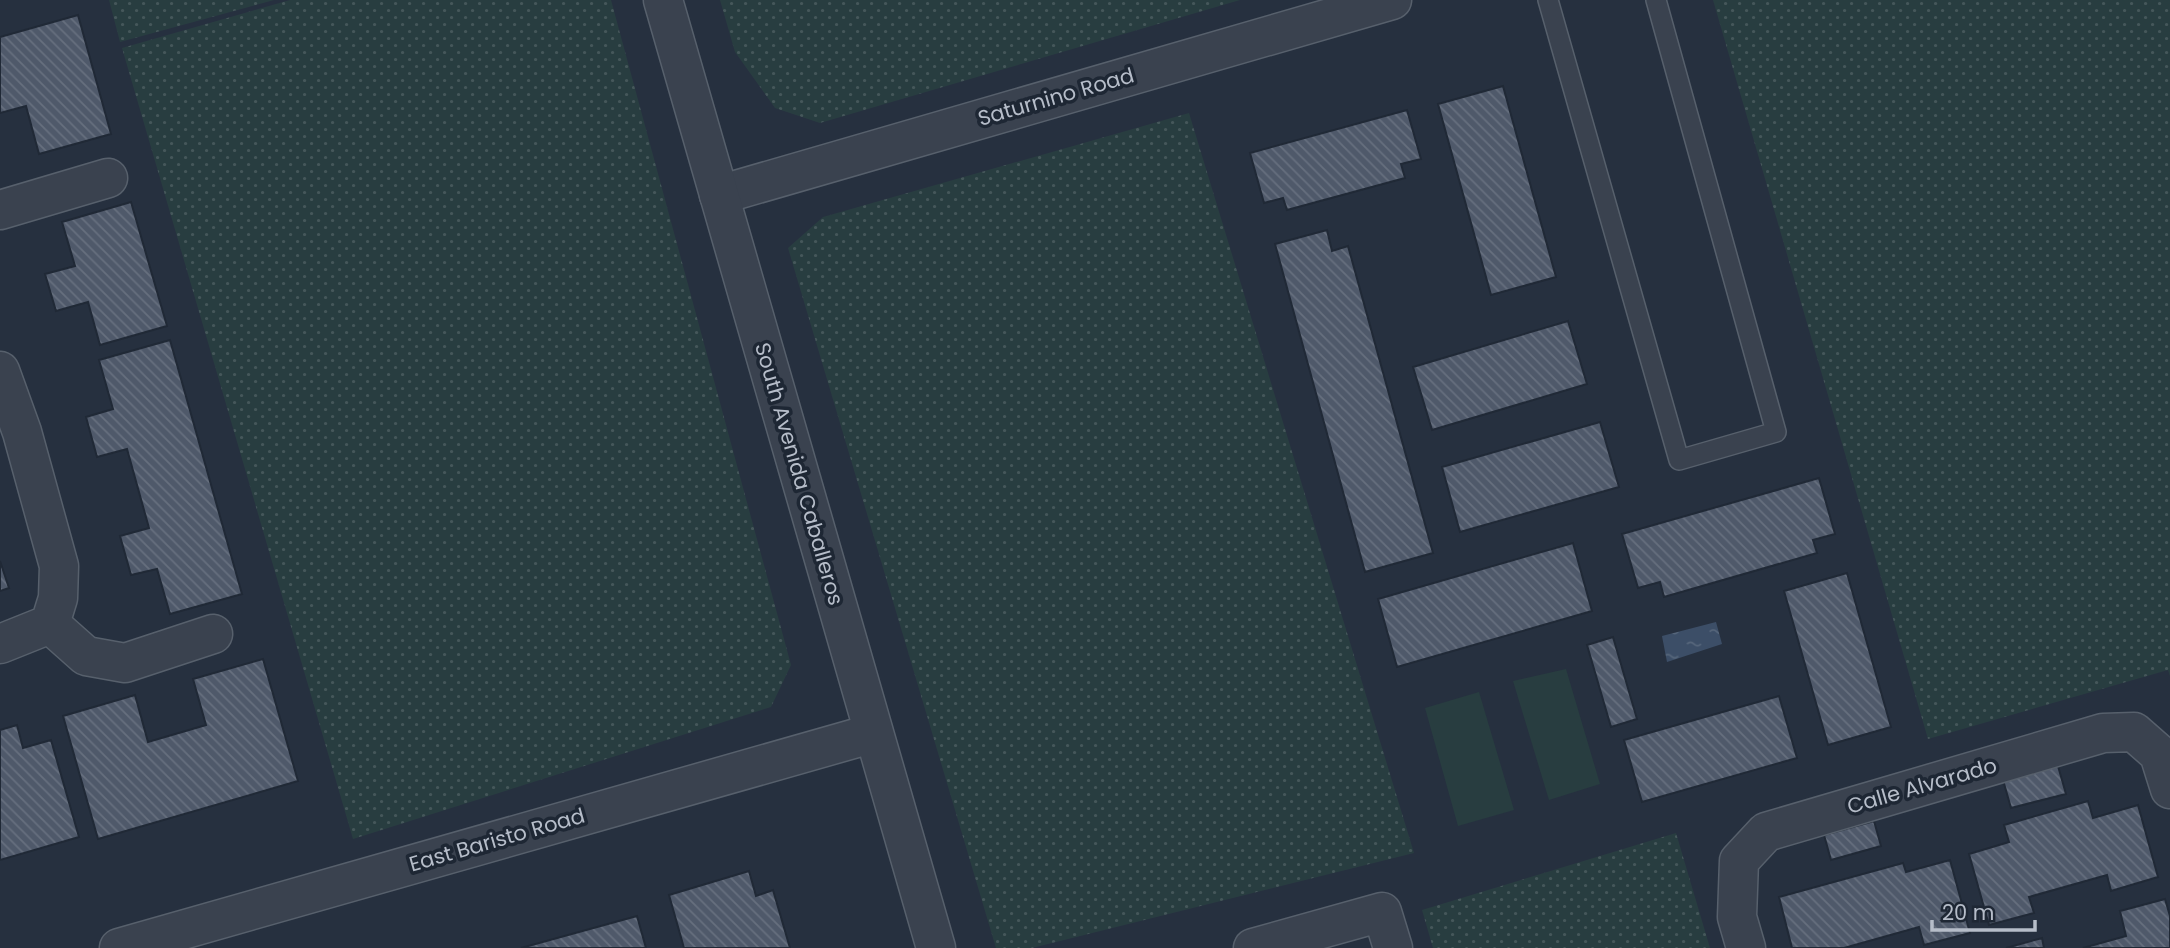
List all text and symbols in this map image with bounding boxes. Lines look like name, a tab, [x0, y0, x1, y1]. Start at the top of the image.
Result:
street label: Saturnino Road	[974, 60, 1137, 133]
street label: South Avenida Caballeros	[748, 339, 851, 609]
street label: Calle Alvarado	[1844, 750, 2000, 821]
street label: East Baristo Road	[406, 801, 588, 878]
scale bar	[1932, 888, 2035, 932]
text: 20 m	[1942, 898, 1995, 927]

